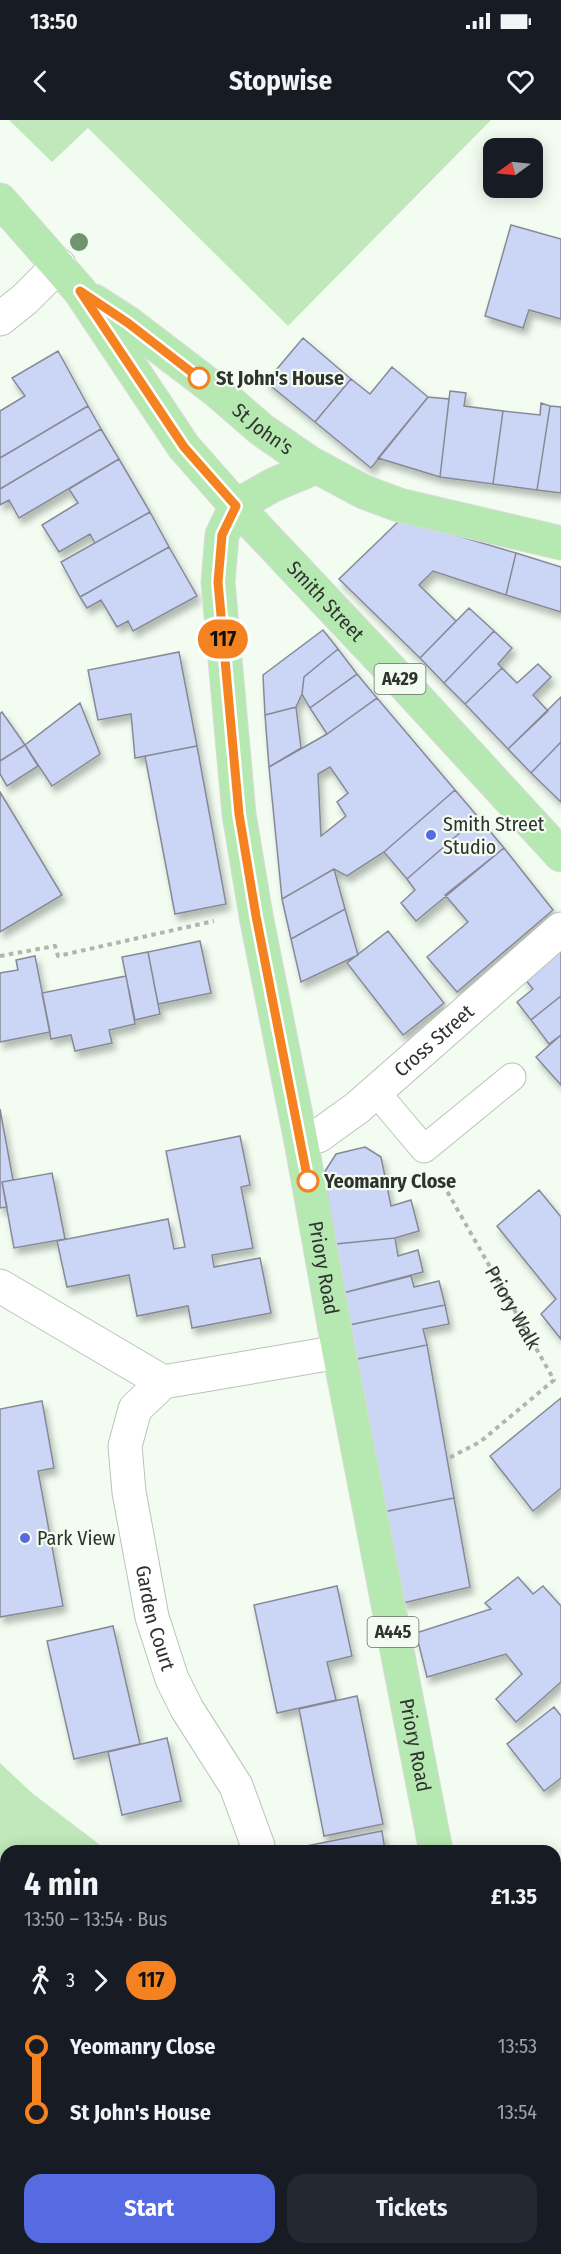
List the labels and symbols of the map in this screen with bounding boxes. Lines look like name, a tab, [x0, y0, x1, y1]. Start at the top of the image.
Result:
north arrow	[483, 138, 543, 198]
place label: St John's House	[216, 366, 344, 390]
marker: St John's House	[188, 367, 210, 389]
street label: St John's	[227, 398, 298, 460]
street label: Smith Street	[282, 556, 370, 646]
line badge: 117	[188, 620, 258, 658]
road number: A429	[374, 664, 426, 694]
place label: Smith Street Studio	[443, 812, 545, 859]
marker: Smith Street Studio	[424, 828, 438, 842]
street label: Cross Street	[389, 999, 479, 1082]
place label: Yeomanry Close	[323, 1169, 456, 1193]
marker: Yeomanry Close	[297, 1170, 319, 1192]
street label: Priory Road	[304, 1219, 344, 1317]
street label: Priory Walk	[480, 1262, 546, 1354]
place label: Park View	[37, 1526, 115, 1550]
marker: Park View	[18, 1531, 32, 1545]
street label: Garden Court	[131, 1563, 181, 1674]
road number: A445	[368, 1617, 418, 1647]
street label: Priory Road	[395, 1696, 436, 1794]

